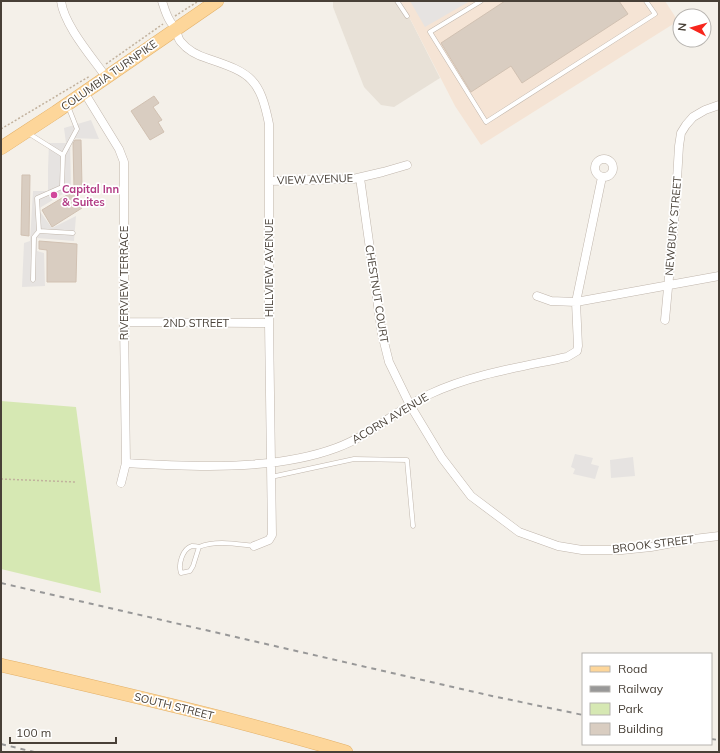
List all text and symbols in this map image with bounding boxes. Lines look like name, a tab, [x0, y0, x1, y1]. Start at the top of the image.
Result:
north arrow	[672, 8, 712, 48]
text: N	[675, 22, 689, 32]
street label: COLUMBIA TURNPIKE	[58, 37, 160, 113]
street label: VIEW AVENUE	[277, 171, 353, 187]
street label: NEWBURY STREET	[662, 175, 684, 276]
place label: Capital Inn & Suites	[62, 182, 119, 209]
marker: Capital Inn & Suites	[49, 190, 59, 200]
street label: HILLVIEW AVENUE	[262, 219, 276, 317]
street label: RIVERVIEW TERRACE	[117, 226, 131, 340]
street label: CHESTNUT COURT	[362, 244, 392, 344]
street label: 2ND STREET	[163, 316, 229, 330]
street label: ACORN AVENUE	[349, 390, 431, 446]
street label: BROOK STREET	[611, 532, 695, 556]
legend	[582, 653, 712, 745]
text: Road	[618, 661, 647, 676]
text: Railway	[618, 681, 664, 696]
street label: SOUTH STREET	[133, 689, 216, 723]
text: Park	[618, 701, 644, 716]
scale bar	[10, 719, 116, 745]
text: Building	[618, 721, 663, 736]
text: 100 m	[16, 725, 51, 740]

